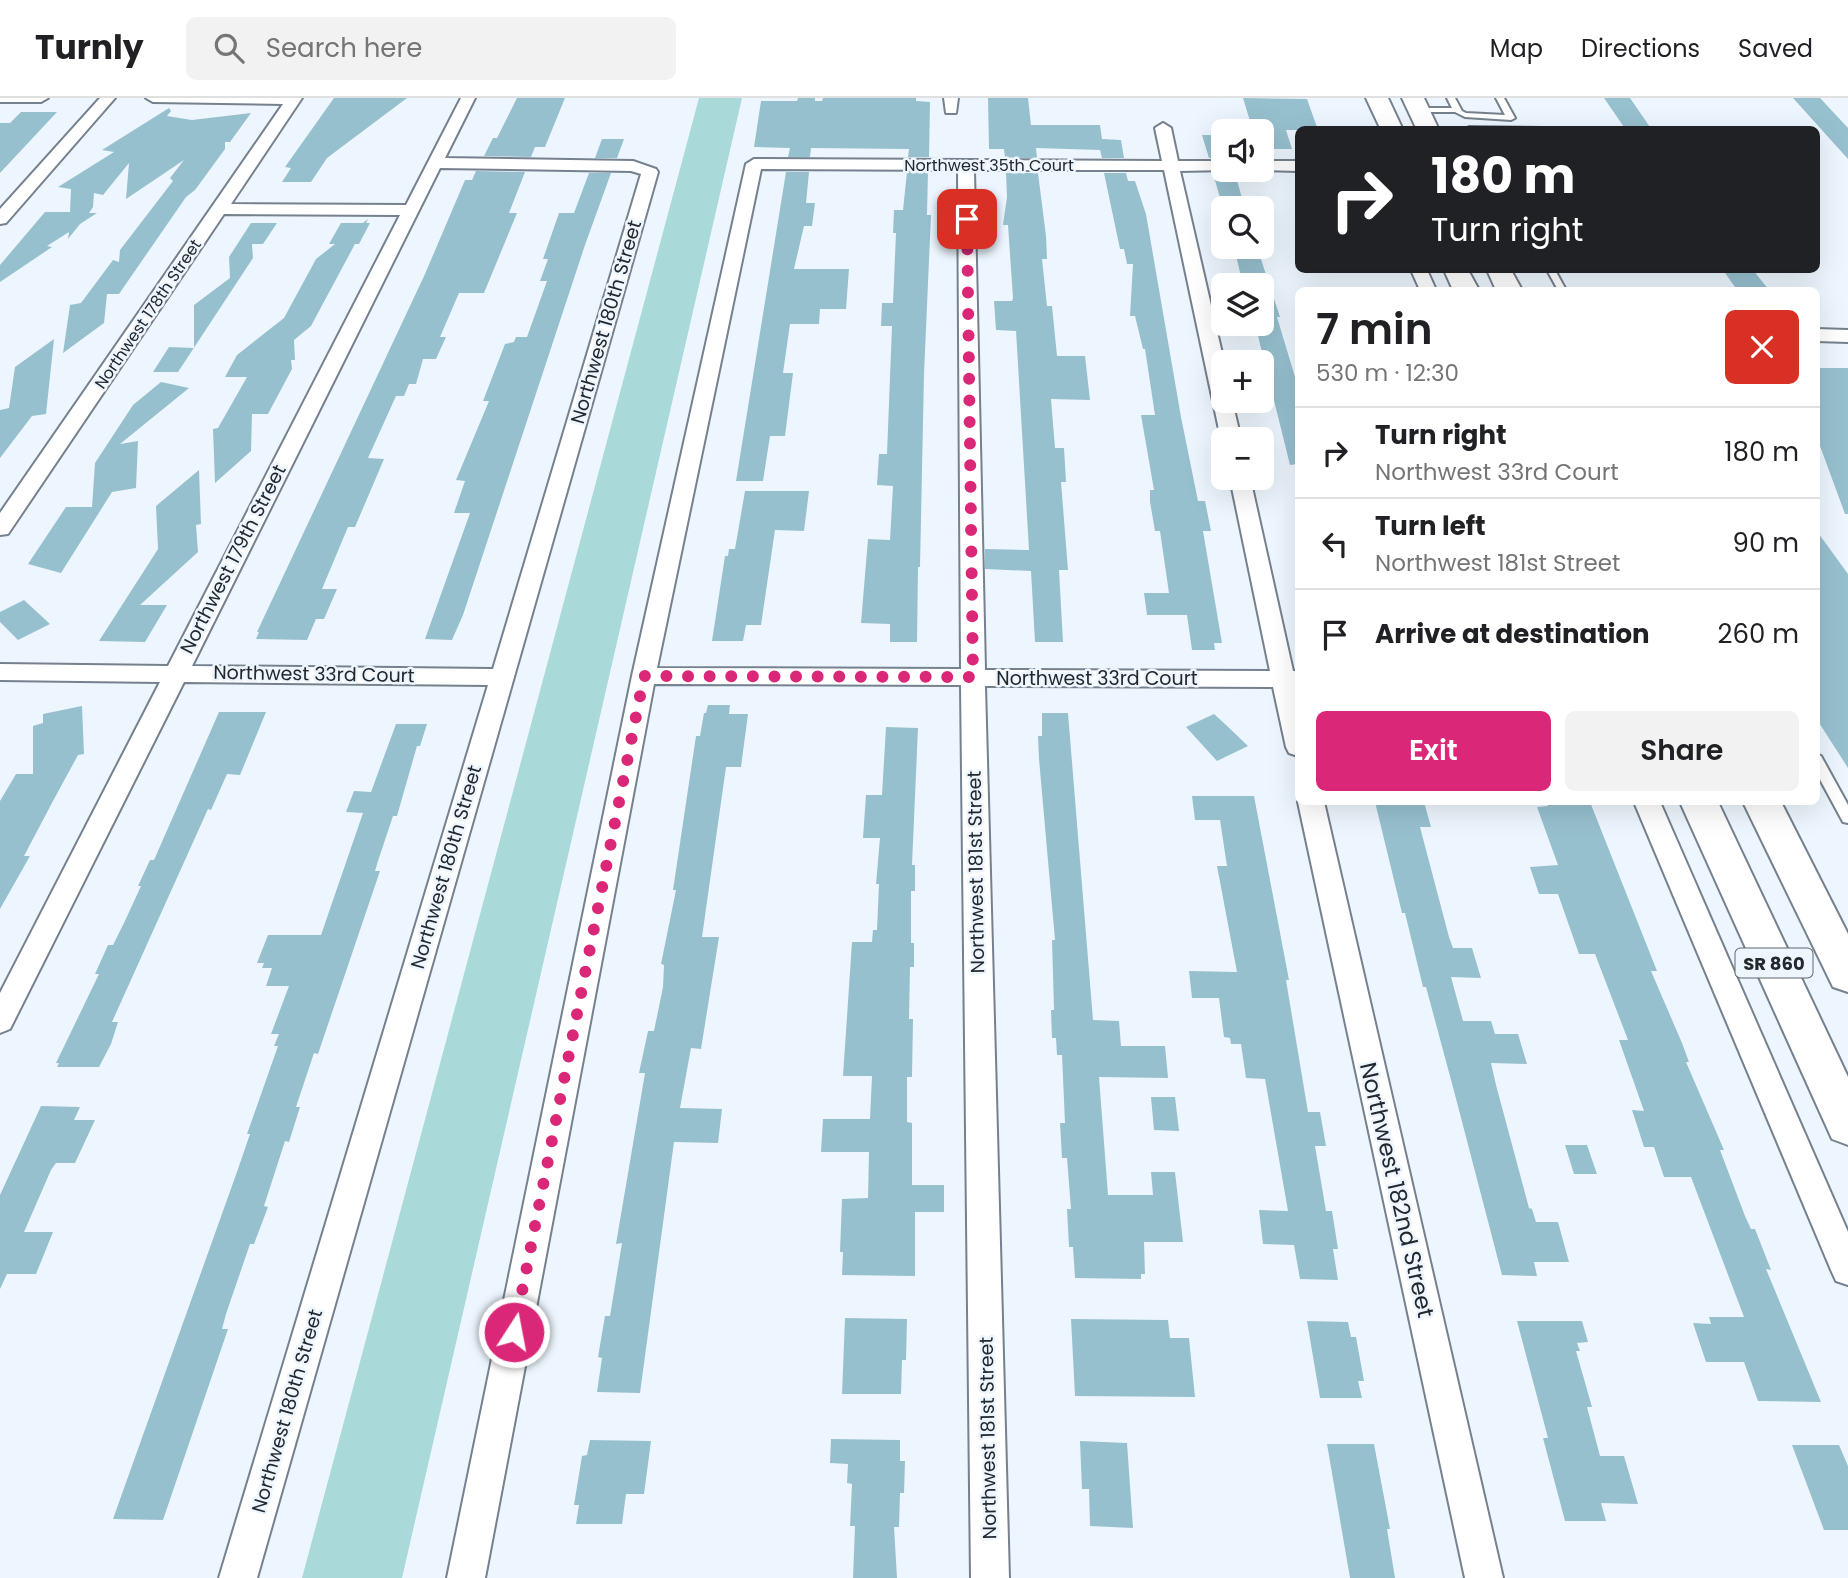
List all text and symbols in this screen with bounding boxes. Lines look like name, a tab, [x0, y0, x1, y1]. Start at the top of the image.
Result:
search box	[186, 17, 676, 80]
text: Turnly	[35, 24, 144, 71]
icon: search	[210, 29, 248, 67]
text: Search here	[266, 30, 422, 66]
text: Map	[1490, 32, 1543, 65]
text: Directions	[1581, 32, 1700, 65]
text: Saved	[1738, 32, 1813, 65]
map controls	[1211, 119, 1274, 490]
button: sound	[1211, 119, 1274, 182]
text: 180 m	[1431, 142, 1575, 210]
street label: Northwest 35th Court	[904, 154, 1074, 177]
icon: right	[1316, 154, 1407, 245]
pin	[937, 189, 997, 249]
button: search	[1211, 196, 1274, 259]
icon: arrive	[948, 200, 986, 238]
text: Turn right	[1431, 207, 1583, 252]
street label: Northwest 180th Street	[564, 217, 648, 427]
street label: Northwest 178th Street	[89, 234, 207, 393]
button: layers	[1211, 273, 1274, 336]
text: 7 min	[1316, 300, 1432, 359]
button: close	[1725, 310, 1799, 384]
button: +	[1211, 350, 1274, 413]
text: 530 m · 12:30	[1316, 357, 1459, 389]
text: Turn right	[1375, 417, 1507, 453]
button: −	[1211, 427, 1274, 490]
icon: right	[1316, 434, 1354, 472]
text: 180 m	[1724, 434, 1799, 470]
text: Northwest 33rd Court	[1375, 456, 1619, 488]
street label: Northwest 179th Street	[173, 460, 293, 658]
text: Turn left	[1375, 508, 1486, 544]
icon: left	[1316, 525, 1354, 563]
text: 90 m	[1733, 525, 1799, 561]
text: Northwest 181st Street	[1375, 547, 1620, 579]
icon: arrive	[1316, 616, 1354, 654]
text: Arrive at destination	[1375, 616, 1650, 652]
text: 260 m	[1717, 616, 1799, 652]
street label: Northwest 33rd Court	[213, 659, 415, 689]
street label: Northwest 33rd Court	[996, 665, 1198, 692]
button: Exit	[1316, 711, 1551, 791]
button: Share	[1565, 711, 1799, 791]
street label: Northwest 180th Street	[404, 762, 488, 972]
street label: Northwest 181st Street	[961, 770, 991, 974]
road number: SR 860	[1736, 948, 1812, 978]
street label: Northwest 182nd Street	[1352, 1059, 1442, 1321]
position arrow	[477, 1295, 551, 1369]
street label: Northwest 180th Street	[245, 1306, 329, 1516]
street label: Northwest 181st Street	[973, 1336, 1003, 1540]

